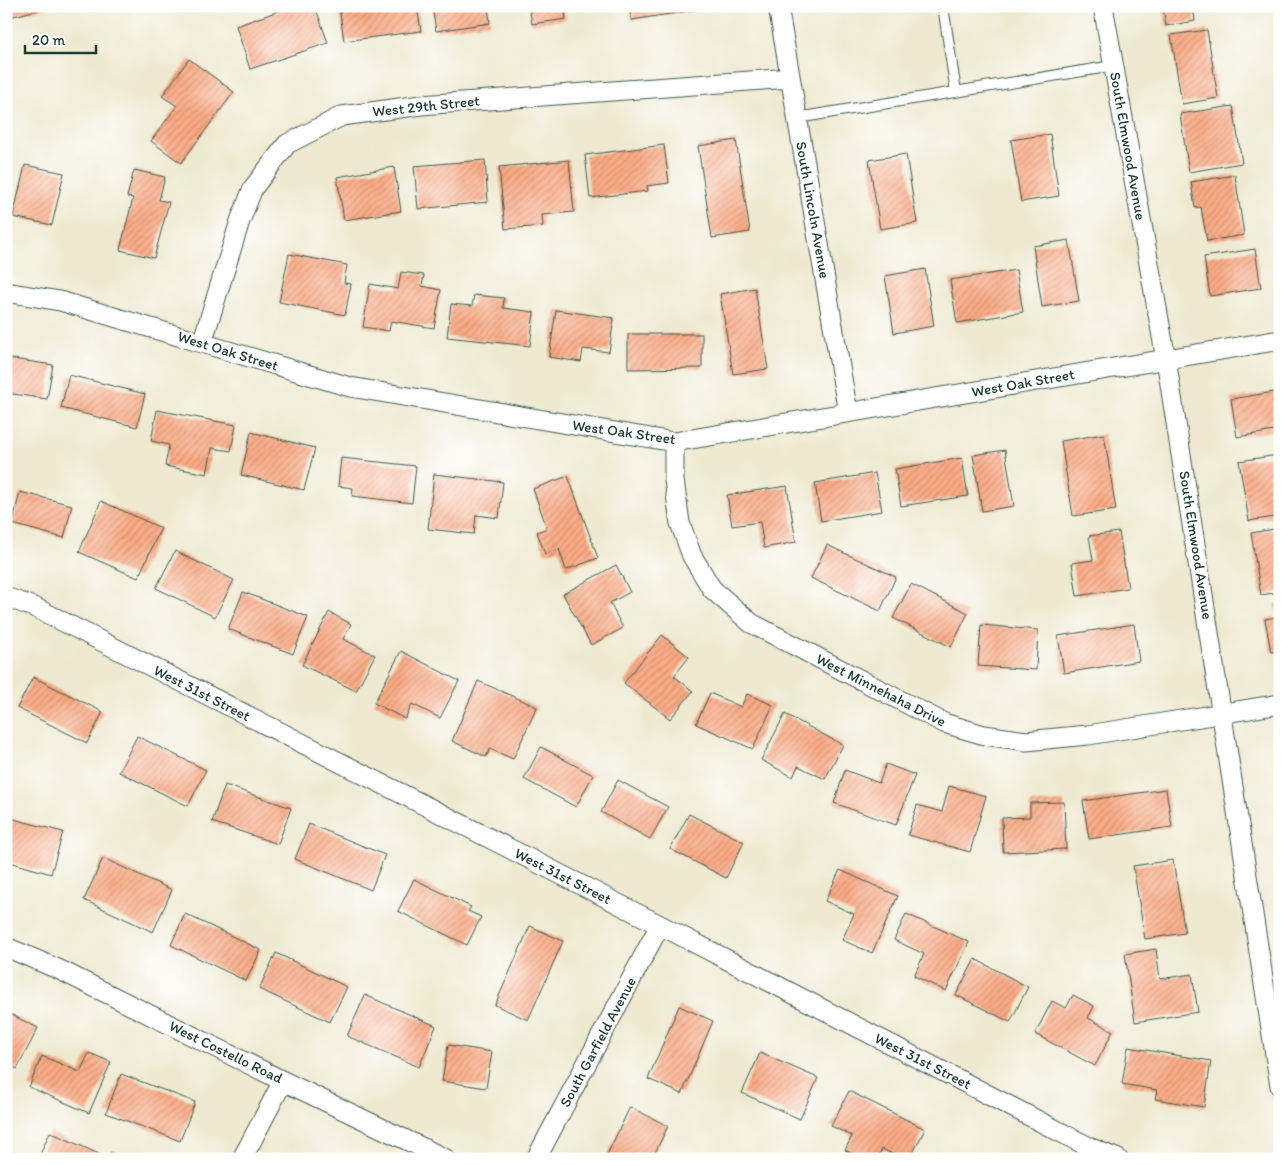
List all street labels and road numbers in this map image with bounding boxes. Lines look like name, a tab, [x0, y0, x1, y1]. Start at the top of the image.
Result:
street label: South Elmwood Avenue	[1106, 70, 1150, 222]
street label: West 29th Street	[371, 91, 481, 121]
street label: South Lincoln Avenue	[792, 140, 834, 280]
street label: West Oak Street	[176, 327, 281, 375]
street label: West Oak Street	[970, 365, 1076, 401]
street label: West Oak Street	[571, 416, 677, 448]
street label: South Elmwood Avenue	[1175, 469, 1217, 621]
street label: West Minnehaha Drive	[813, 649, 949, 731]
street label: West 31st Street	[151, 661, 254, 725]
street label: West 31st Street	[512, 844, 615, 908]
street label: South Garfield Avenue	[556, 974, 640, 1110]
street label: West Costello Road	[166, 1017, 286, 1088]
street label: West 31st Street	[872, 1029, 975, 1093]

